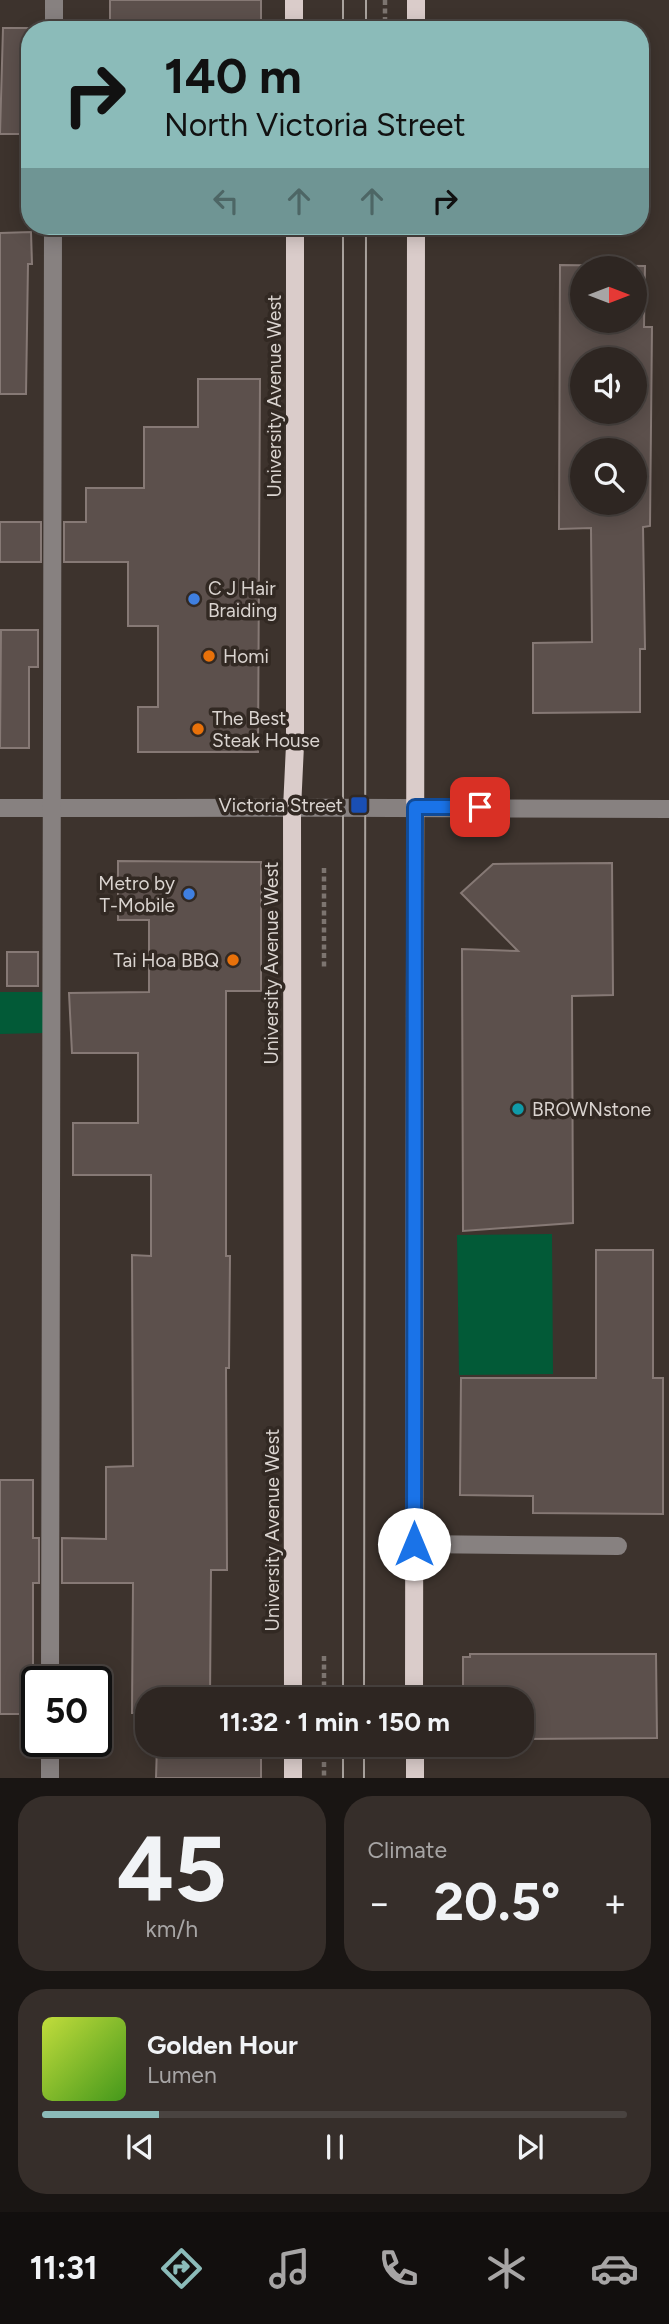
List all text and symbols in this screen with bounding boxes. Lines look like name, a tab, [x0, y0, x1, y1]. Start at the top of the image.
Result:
text: 140 m	[164, 46, 302, 105]
icon: right	[49, 49, 140, 140]
text: North Victoria Street	[164, 106, 466, 144]
icon: left	[207, 182, 245, 220]
icon: ahead	[280, 182, 318, 220]
icon: ahead	[353, 182, 391, 220]
icon: right	[426, 182, 464, 220]
north arrow	[570, 256, 648, 332]
map controls	[570, 256, 647, 515]
street label: University Avenue West	[263, 295, 286, 497]
button: sound	[570, 347, 647, 424]
button: search	[570, 438, 647, 515]
place label: C J Hair Braiding	[208, 577, 277, 622]
marker: C J Hair Braiding	[186, 591, 202, 607]
place label: Homi	[223, 645, 269, 668]
marker: Homi	[201, 648, 217, 664]
place label: The Best Steak House	[212, 707, 320, 752]
marker: The Best Steak House	[190, 721, 206, 737]
pin	[450, 777, 510, 837]
icon: arrive	[461, 788, 499, 826]
place label: Victoria Street	[219, 794, 343, 817]
marker: Victoria Street	[349, 795, 369, 815]
street label: University Avenue West	[260, 862, 283, 1064]
place label: Metro by T-Mobile	[98, 872, 175, 917]
marker: Metro by T-Mobile	[181, 886, 197, 902]
place label: Tai Hoa BBQ	[113, 949, 219, 972]
marker: Tai Hoa BBQ	[225, 952, 241, 968]
place label: BROWNstone	[532, 1098, 651, 1121]
marker: BROWNstone	[510, 1101, 526, 1117]
street label: University Avenue West	[261, 1429, 284, 1631]
position arrow	[377, 1507, 451, 1581]
speed limit sign: 50	[21, 1666, 112, 1757]
text: 11:32 · 1 min · 150 m	[219, 1706, 450, 1738]
text: 45	[117, 1815, 227, 1924]
text: Climate	[368, 1836, 447, 1864]
text: 20.5°	[434, 1871, 561, 1933]
text: −	[368, 1880, 391, 1926]
text: +	[603, 1880, 627, 1926]
text: km/h	[145, 1915, 198, 1943]
text: Golden Hour	[147, 2029, 298, 2061]
text: Lumen	[147, 2061, 217, 2089]
icon: previous	[121, 2128, 159, 2166]
icon: pause	[316, 2128, 354, 2166]
icon: next	[511, 2128, 549, 2166]
icon: directions	[157, 2244, 206, 2293]
icon: music	[265, 2244, 314, 2293]
icon: phone	[374, 2244, 423, 2293]
icon: climate	[482, 2244, 531, 2293]
icon: car	[590, 2244, 639, 2293]
text: 11:31	[30, 2249, 98, 2287]

